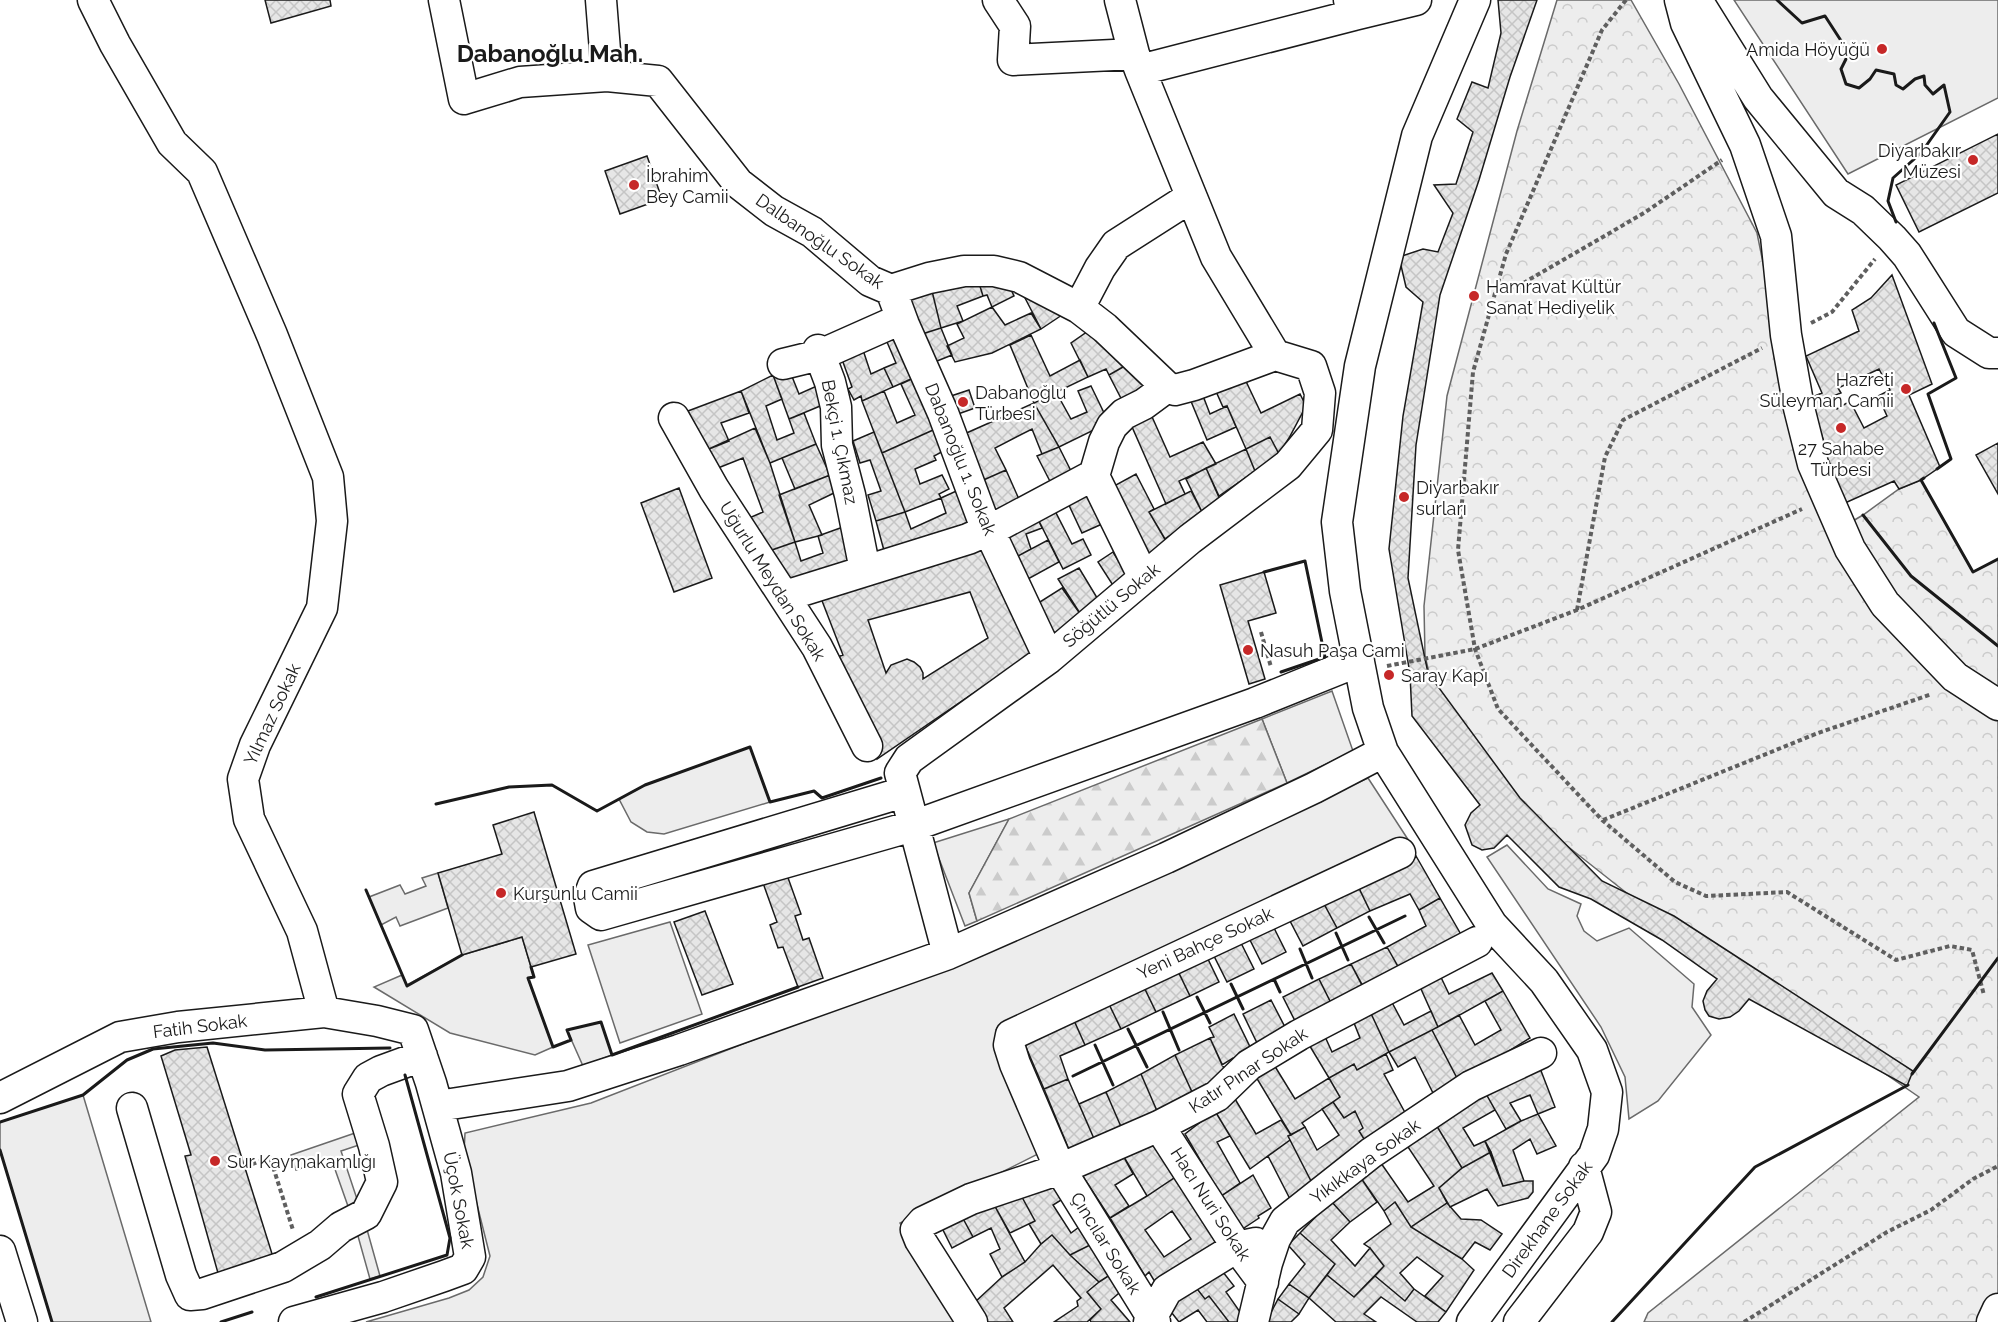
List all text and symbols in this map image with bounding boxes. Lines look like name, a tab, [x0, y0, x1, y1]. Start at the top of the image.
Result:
district label: Dabanoğlu Mah.	[457, 39, 643, 68]
place label: Amida Höyüğü	[1746, 39, 1870, 60]
marker: Amida Höyüğü	[1875, 42, 1889, 56]
place label: Diyarbakır Müzesi	[1878, 140, 1962, 182]
marker: Diyarbakır Müzesi	[1966, 153, 1980, 167]
place label: İbrahim Bey Camii	[646, 165, 729, 207]
marker: İbrahim Bey Camii	[627, 178, 641, 192]
street label: Dalbanoğlu Sokak	[752, 189, 888, 293]
place label: Hamravat Kültür Sanat Hediyelik	[1486, 276, 1622, 318]
marker: Hamravat Kültür Sanat Hediyelik	[1467, 289, 1481, 303]
place label: Hazreti Süleyman Camii	[1759, 369, 1894, 411]
street label: Bekçi 1. Çıkmaz	[818, 378, 862, 506]
street label: Dabanoğlu 1. Sokak	[921, 380, 1001, 539]
place label: Dabanoğlu Türbesi	[975, 382, 1066, 424]
marker: Hazreti Süleyman Camii	[1899, 382, 1913, 396]
marker: Dabanoğlu Türbesi	[956, 395, 970, 409]
marker: 27 Sahabe Türbesi	[1834, 421, 1848, 435]
place label: 27 Sahabe Türbesi	[1798, 438, 1885, 480]
place label: Diyarbakır surları	[1416, 477, 1500, 519]
marker: Diyarbakır surları	[1397, 490, 1411, 504]
street label: Uğurlu Meydan Sokak	[715, 498, 831, 665]
street label: Söğütlü Sokak	[1058, 558, 1164, 652]
place label: Nasuh Paşa Cami	[1260, 640, 1405, 661]
marker: Nasuh Paşa Cami	[1241, 643, 1255, 657]
street label: Yılmaz Sokak	[239, 659, 305, 768]
place label: Saray Kapı	[1401, 665, 1488, 686]
marker: Saray Kapı	[1382, 668, 1396, 682]
place label: Kurşunlu Camii	[513, 883, 638, 904]
marker: Kurşunlu Camii	[494, 886, 508, 900]
street label: Yeni Bahçe Sokak	[1134, 902, 1277, 984]
street label: Fatih Sokak	[152, 1010, 249, 1042]
street label: Katır Pınar Sokak	[1185, 1022, 1312, 1117]
street label: Yıkıkkaya Sokak	[1306, 1114, 1424, 1208]
street label: Hacı Nuri Sokak	[1166, 1143, 1256, 1265]
street label: Üçok Sokak	[439, 1150, 479, 1251]
place label: Sur Kaymakamlığı	[227, 1151, 376, 1172]
marker: Sur Kaymakamlığı	[208, 1154, 222, 1168]
street label: Direkhane Sokak	[1498, 1156, 1597, 1282]
street label: Çıncılar Sokak	[1066, 1188, 1146, 1298]

